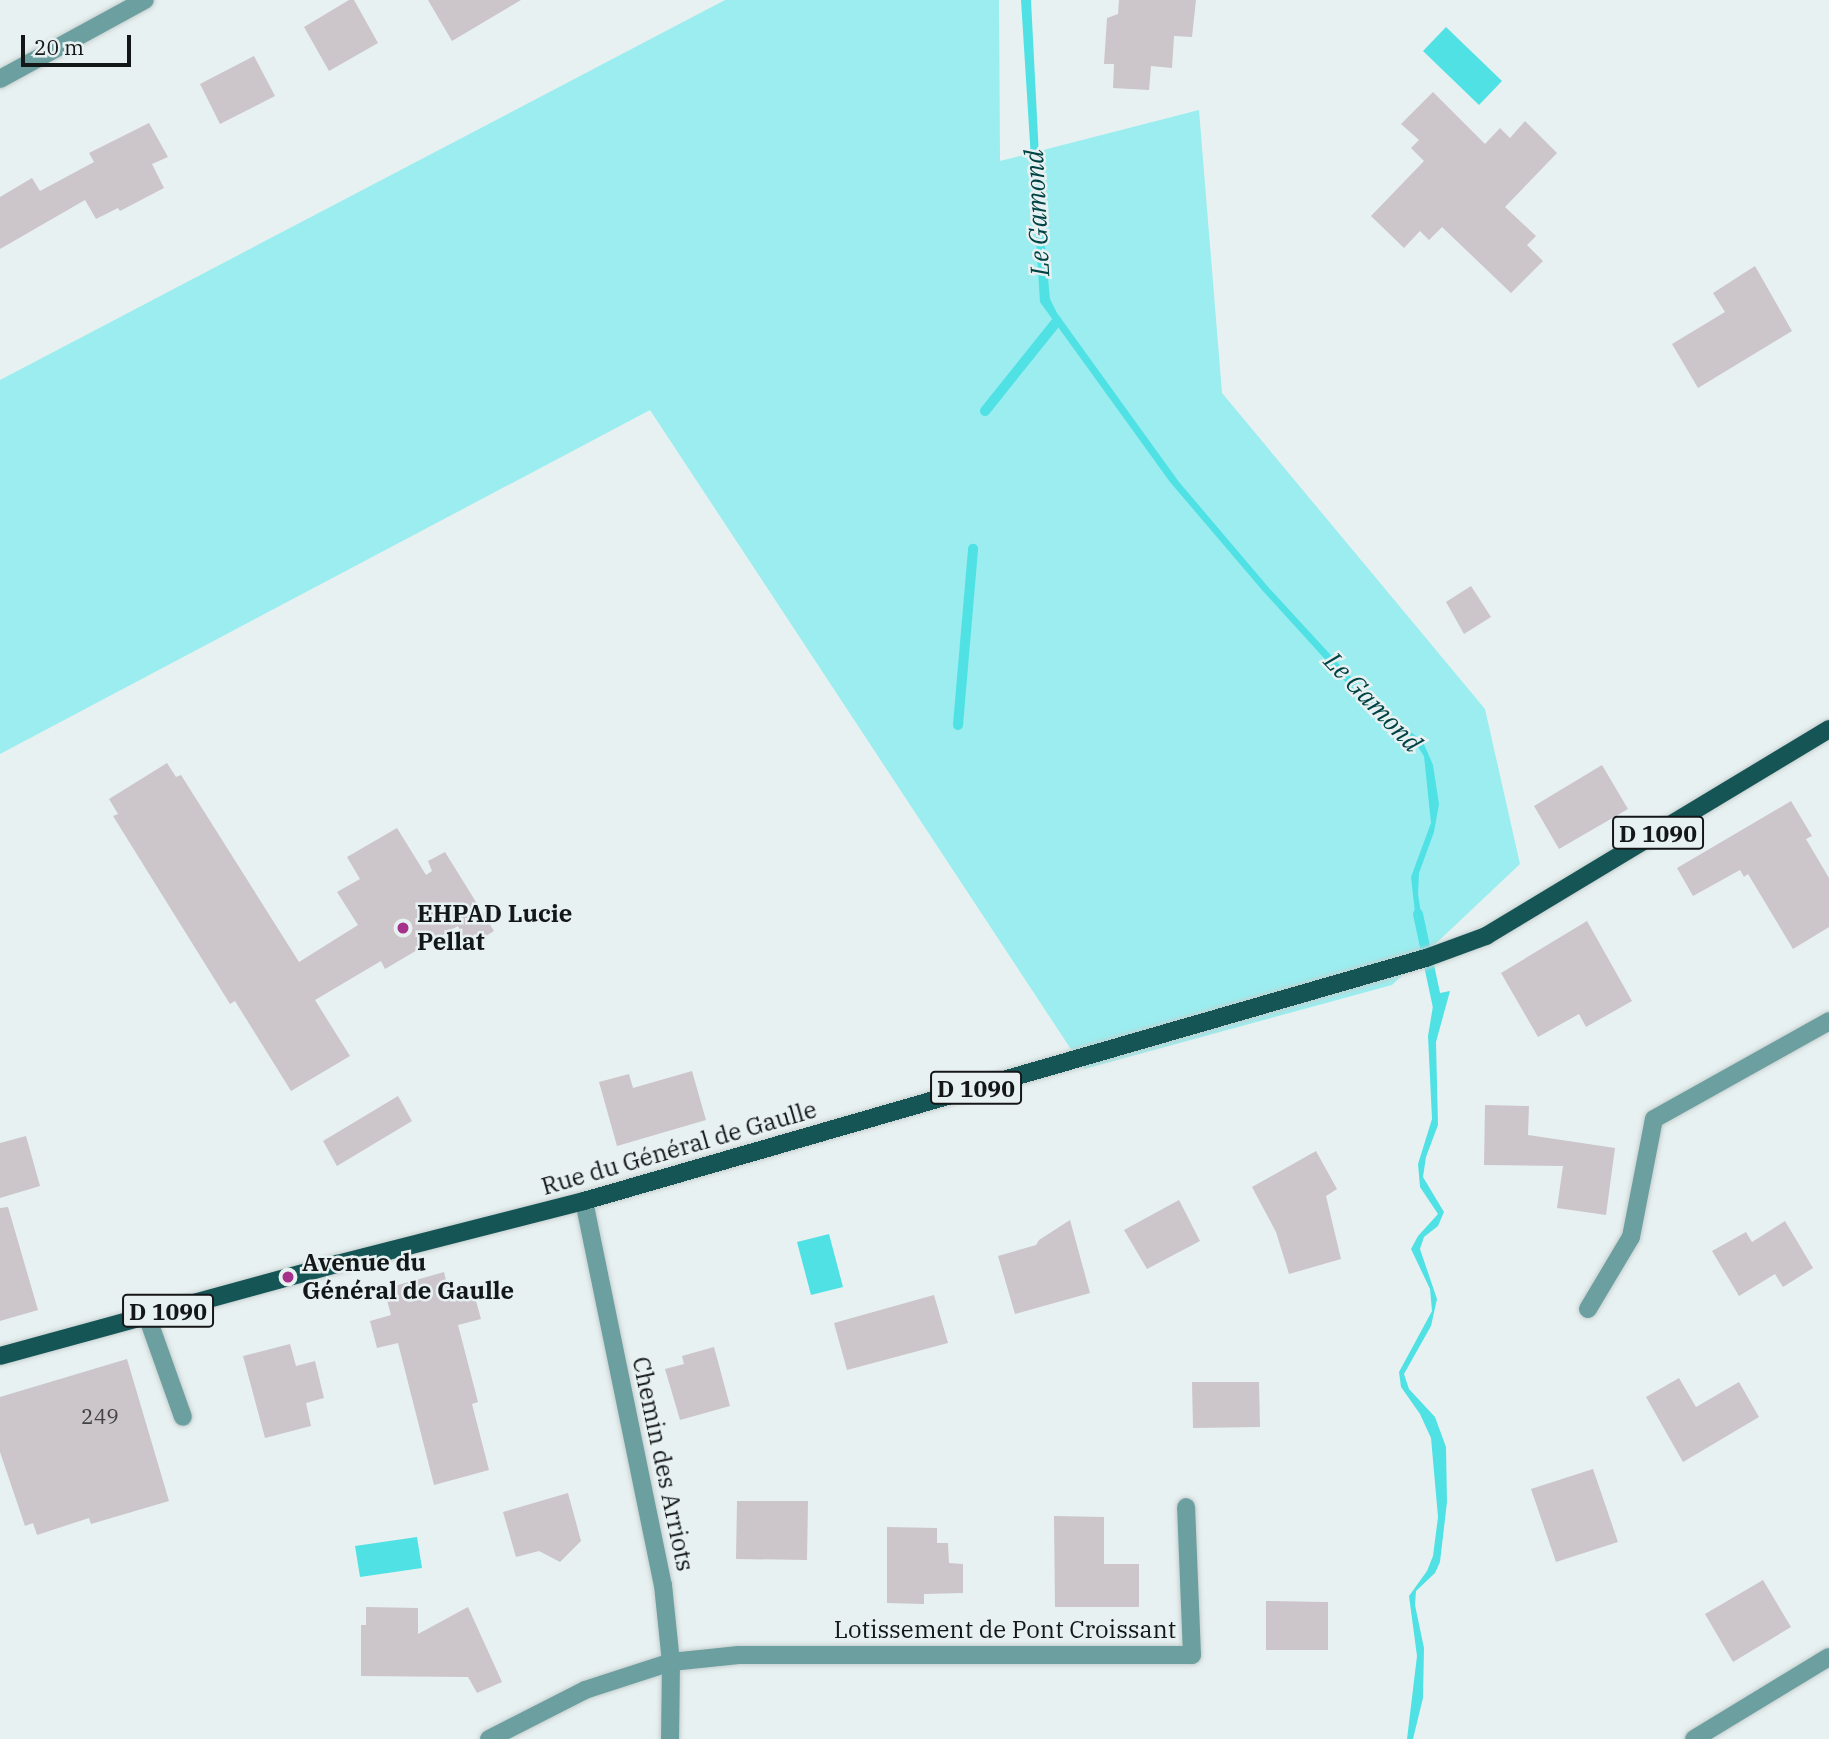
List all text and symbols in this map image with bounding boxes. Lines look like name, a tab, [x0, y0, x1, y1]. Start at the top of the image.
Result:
scale bar	[24, 21, 135, 65]
text: 20 m	[34, 33, 84, 61]
water label: Le Gamond	[1018, 149, 1056, 277]
water label: Le Gamond	[1318, 646, 1428, 758]
road number: D 1090	[1611, 814, 1705, 852]
place label: EHPAD Lucie Pellat	[417, 900, 572, 956]
marker: EHPAD Lucie Pellat	[395, 920, 411, 936]
road number: D 1090	[929, 1068, 1023, 1107]
street label: Rue du Général de Gaulle	[538, 1095, 820, 1201]
place label: Avenue du Général de Gaulle	[302, 1249, 514, 1305]
marker: Avenue du Général de Gaulle	[280, 1269, 296, 1285]
road number: D 1090	[121, 1292, 215, 1330]
street label: Chemin des Arriots	[626, 1354, 700, 1574]
house number: 249	[81, 1403, 119, 1429]
street label: Lotissement de Pont Croissant	[834, 1616, 1176, 1644]

